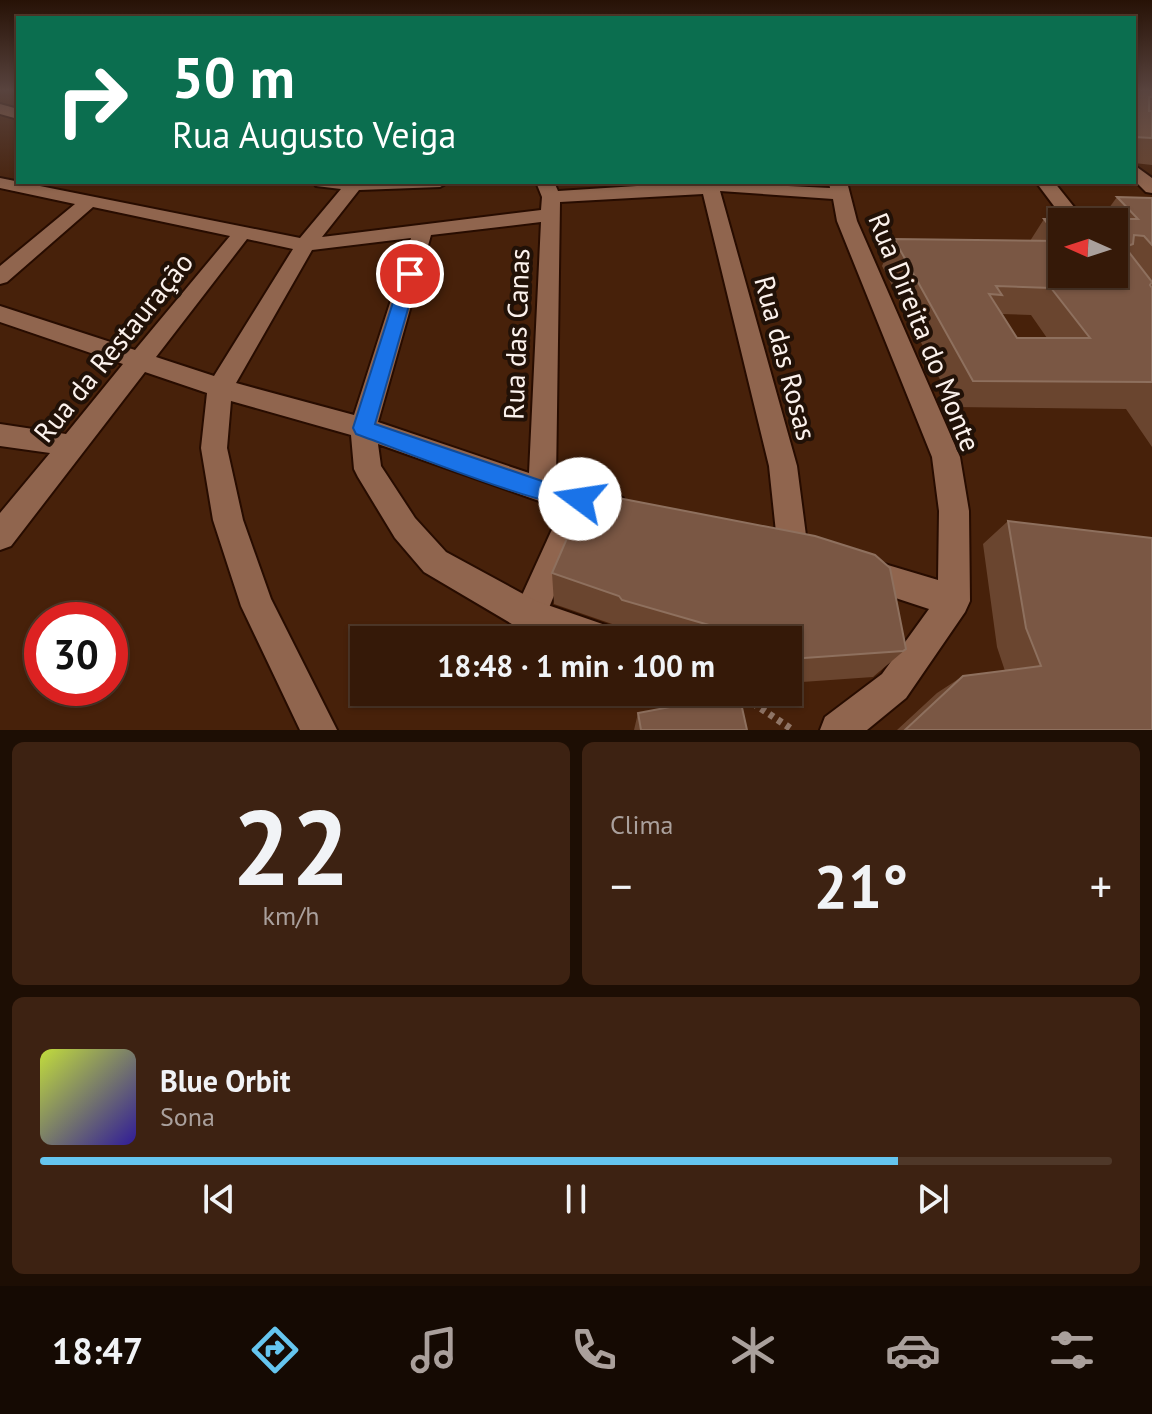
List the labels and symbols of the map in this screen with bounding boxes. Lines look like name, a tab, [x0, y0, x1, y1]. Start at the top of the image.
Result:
street label: Rua Direita do Monte	[860, 207, 990, 457]
north arrow	[1048, 208, 1128, 288]
pin	[376, 240, 444, 308]
street label: Rua da Restauração	[25, 244, 201, 450]
street label: Rua das Canas	[495, 248, 537, 420]
street label: Rua das Rosas	[746, 272, 826, 444]
position arrow	[538, 457, 622, 541]
speed limit sign: 30	[24, 602, 128, 706]

